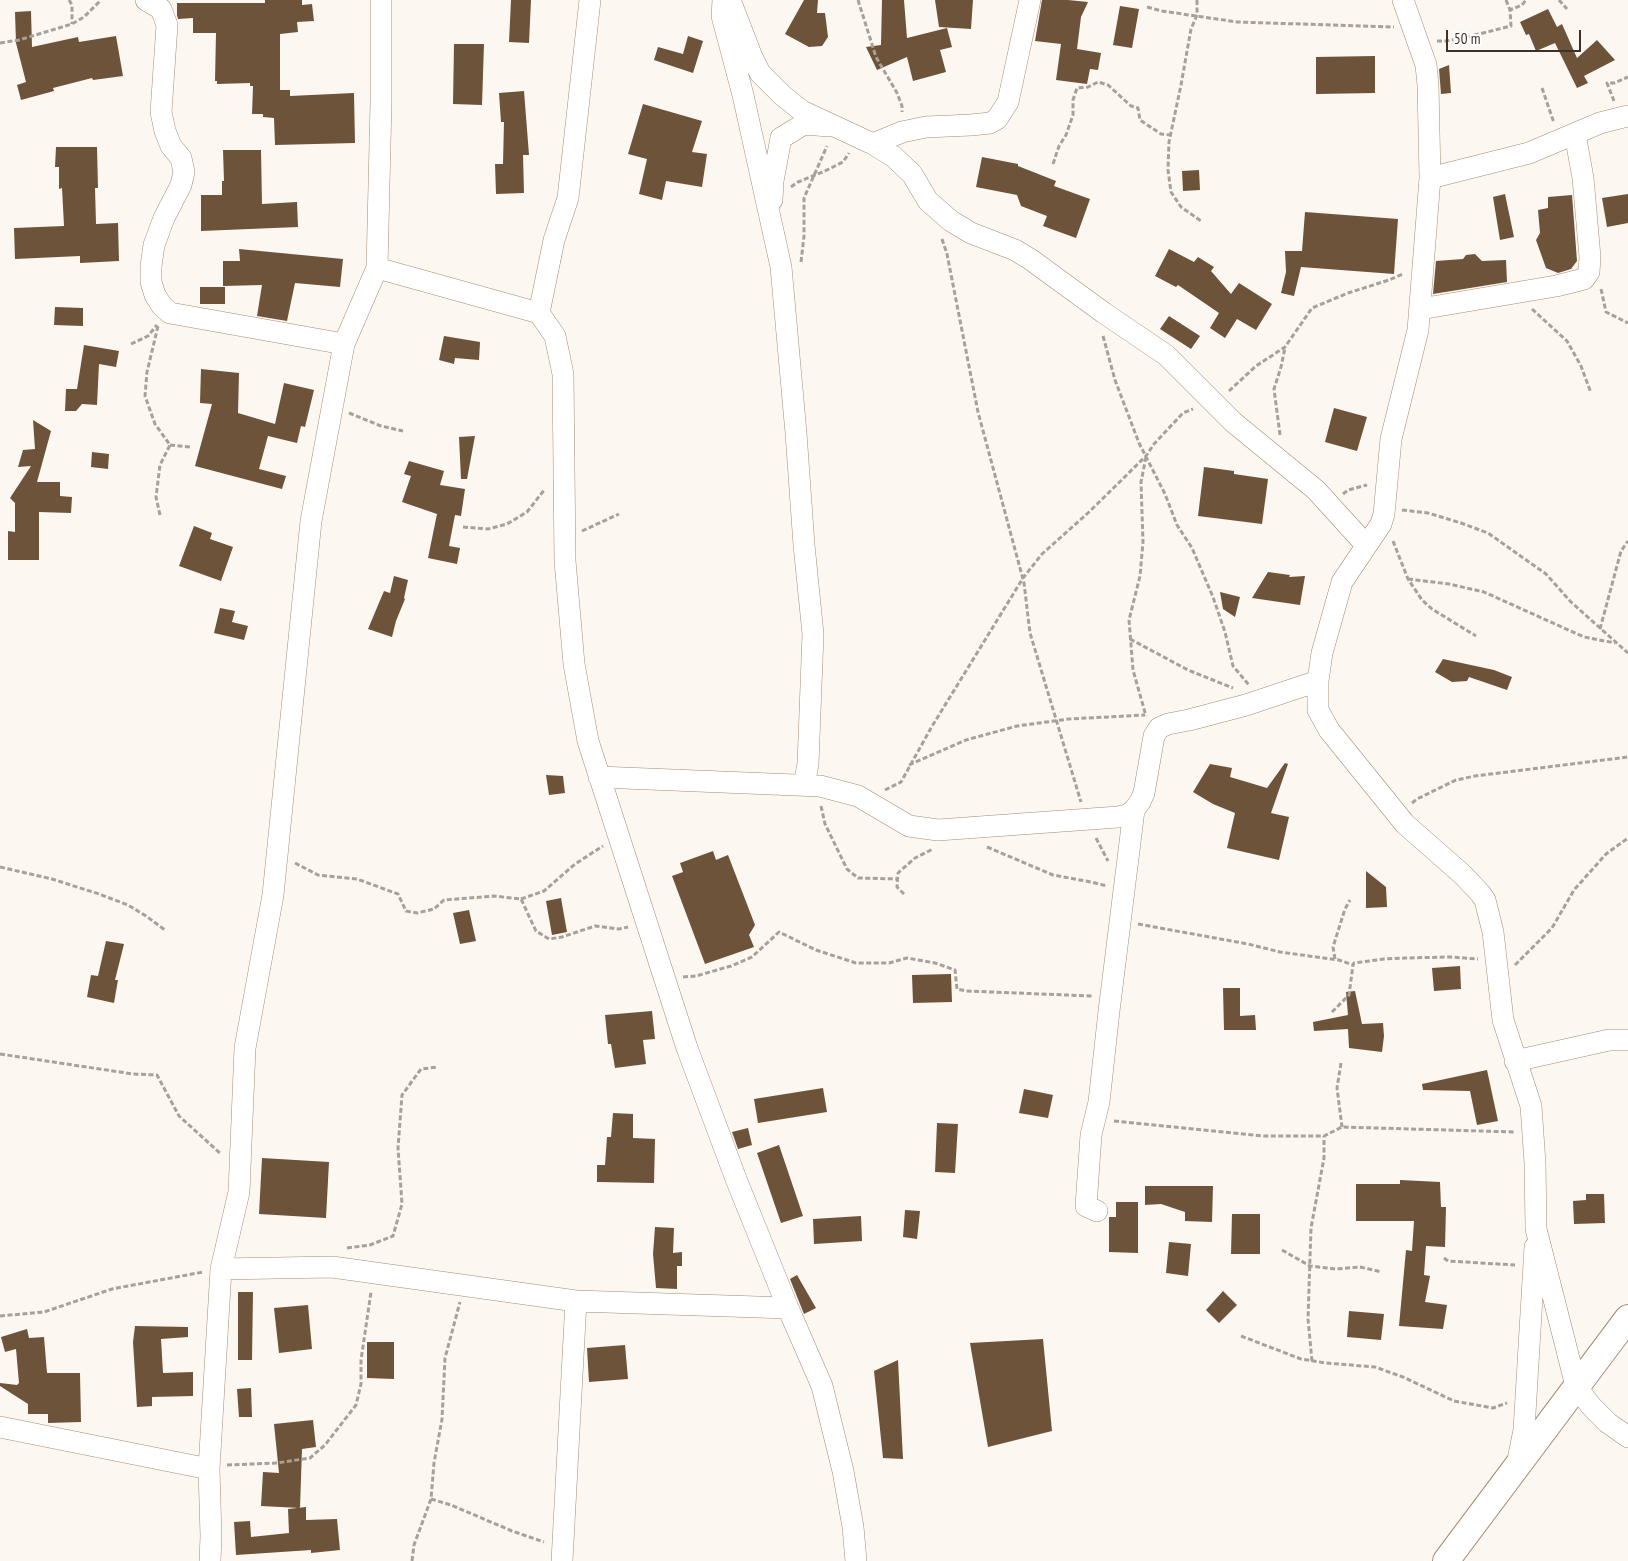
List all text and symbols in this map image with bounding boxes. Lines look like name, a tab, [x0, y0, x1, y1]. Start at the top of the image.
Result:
scale bar	[1448, 20, 1583, 52]
text: 50 m	[1454, 29, 1480, 48]

